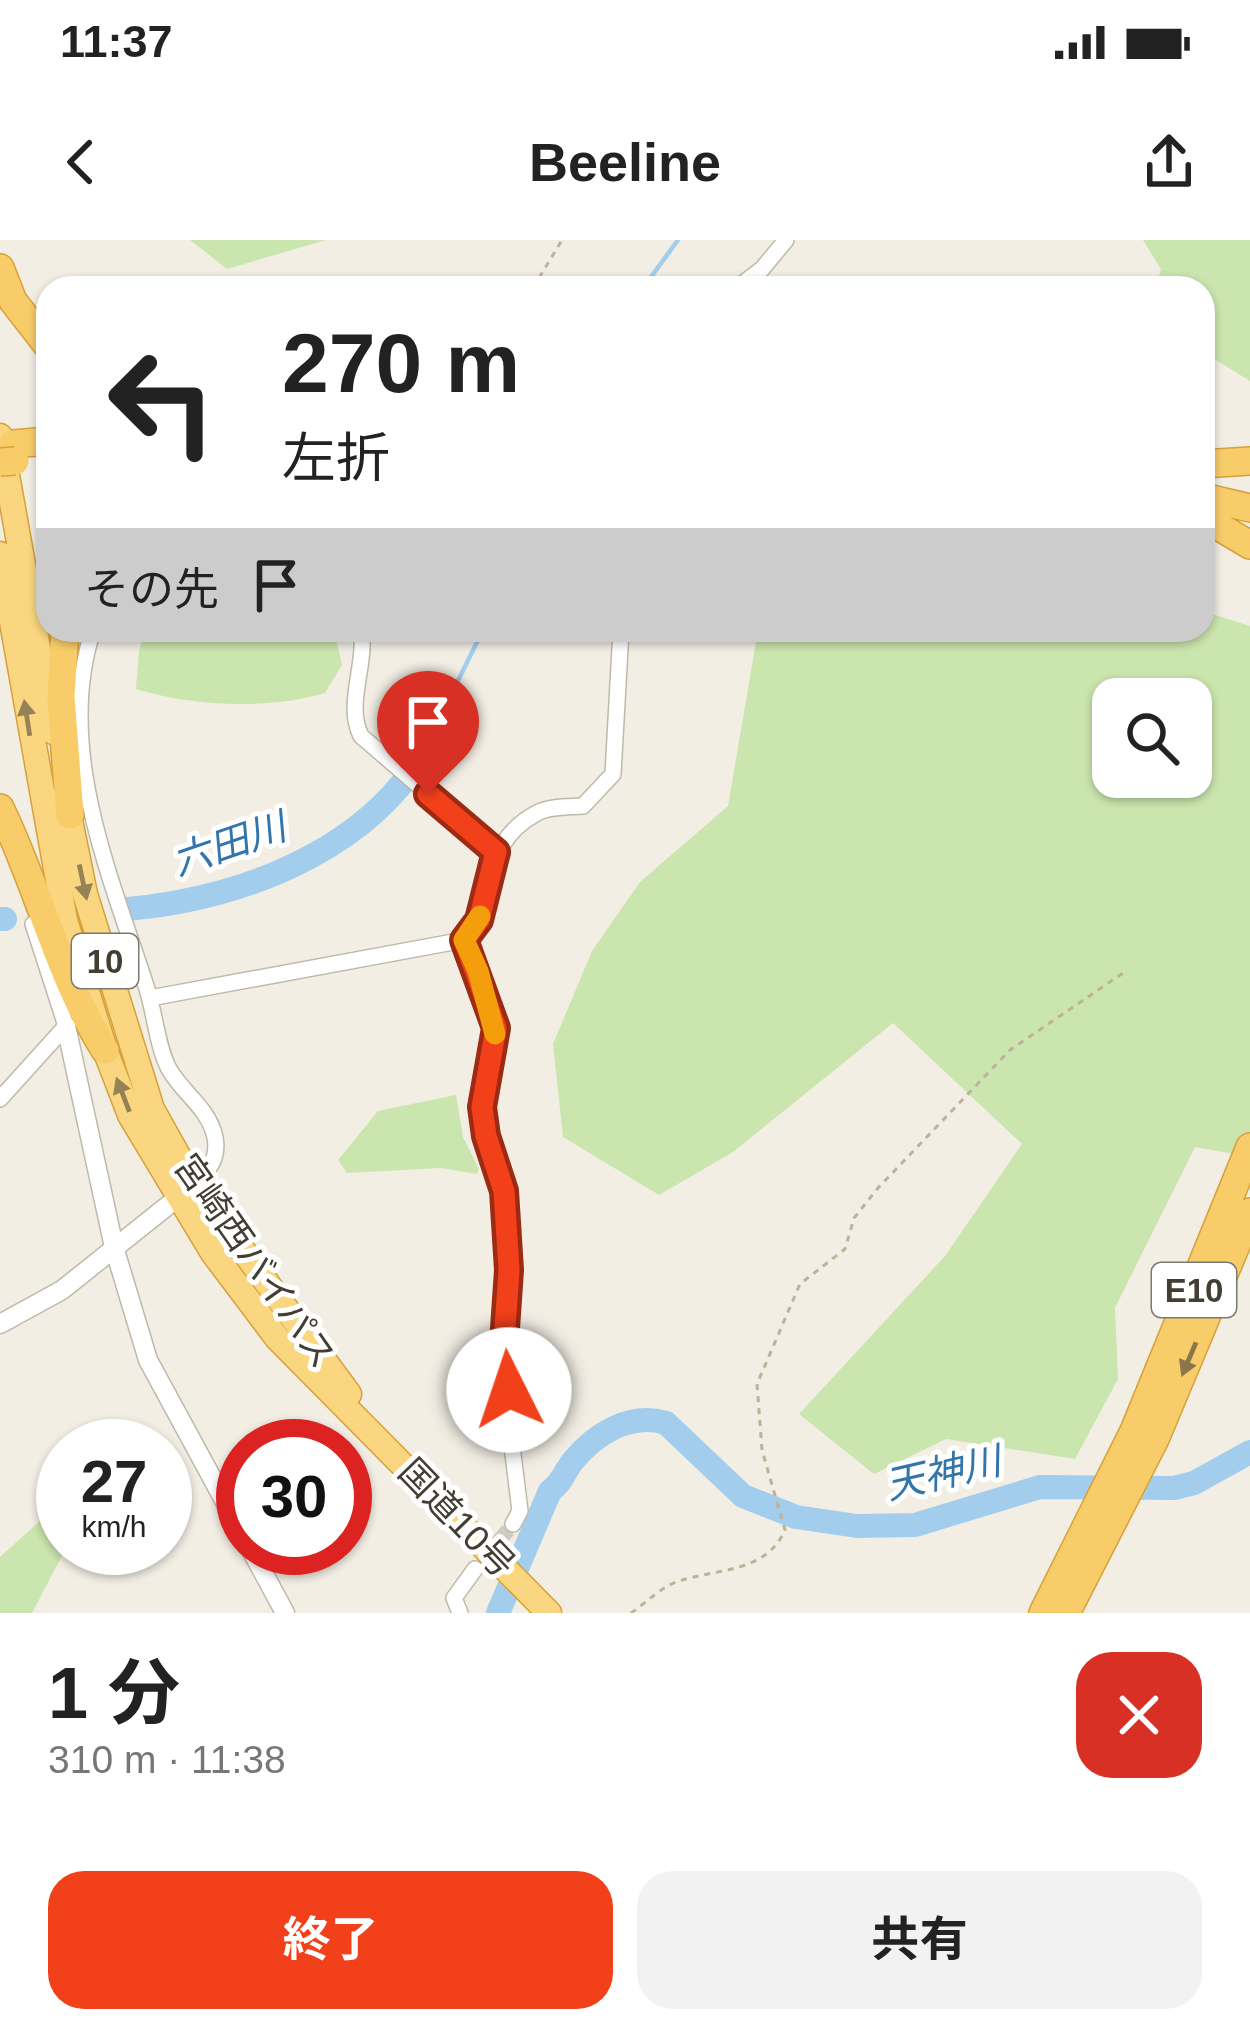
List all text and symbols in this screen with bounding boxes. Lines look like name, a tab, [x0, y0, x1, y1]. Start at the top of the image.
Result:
text: 11:37	[60, 16, 173, 67]
icon: back	[48, 129, 114, 195]
icon: share	[1136, 129, 1202, 195]
text: Beeline	[529, 132, 721, 192]
text: 270 m	[282, 316, 520, 410]
icon: left	[84, 324, 240, 480]
text: 左折	[282, 428, 390, 488]
icon: arrive	[243, 552, 309, 618]
text: その先	[84, 564, 219, 615]
pin	[377, 671, 479, 794]
map controls	[1092, 678, 1212, 798]
button: search	[1092, 678, 1212, 798]
icon: arrive	[395, 689, 461, 755]
one-way arrow	[17, 698, 35, 736]
water label: 六田川	[167, 803, 295, 883]
one-way arrow	[75, 863, 94, 901]
road number: 10	[72, 934, 138, 988]
one-way arrow	[112, 1076, 131, 1112]
street label: 宮崎西バイパス	[166, 1146, 344, 1376]
road number: E10	[1152, 1263, 1236, 1317]
position arrow	[446, 1327, 572, 1453]
one-way arrow	[1179, 1342, 1199, 1377]
speed limit sign: 30	[216, 1419, 372, 1575]
water label: 天神川	[881, 1438, 1009, 1507]
text: 27	[81, 1448, 147, 1515]
street label: 国道10号	[391, 1451, 523, 1585]
text: km/h	[81, 1510, 147, 1543]
button: close	[1076, 1652, 1202, 1778]
text: 1 分	[48, 1653, 180, 1733]
text: 310 m · 11:38	[48, 1738, 286, 1781]
button: 終了	[48, 1871, 613, 2009]
button: 共有	[637, 1871, 1202, 2009]

